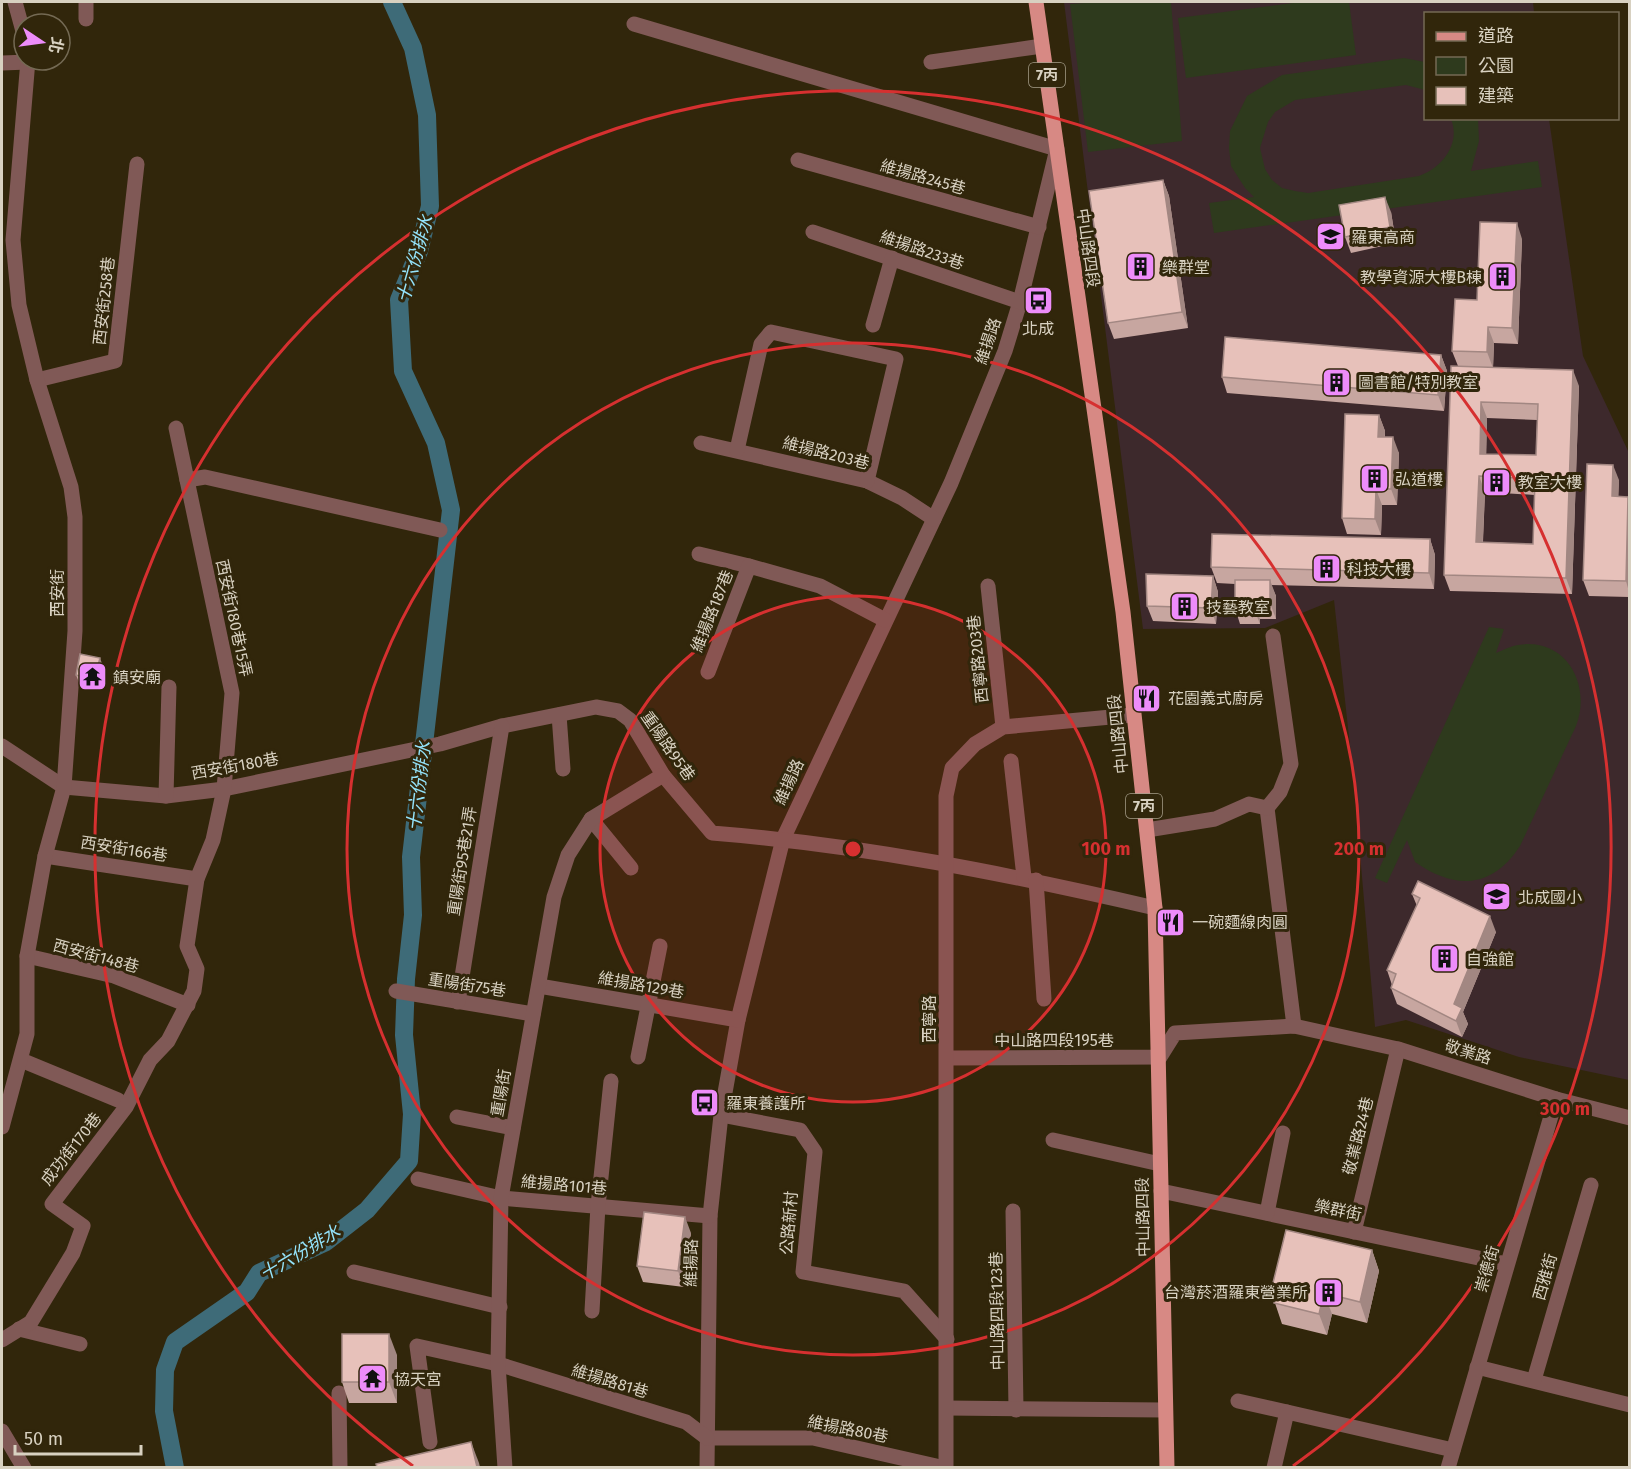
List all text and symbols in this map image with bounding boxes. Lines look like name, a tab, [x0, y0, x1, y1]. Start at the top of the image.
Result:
north arrow	[12, 12, 72, 72]
legend	[1424, 12, 1619, 120]
text: 道路	[1478, 25, 1514, 47]
text: 北	[45, 35, 67, 55]
text: 公園	[1478, 55, 1514, 77]
road number: 7丙	[1029, 63, 1065, 87]
text: 建築	[1478, 85, 1514, 107]
street label: 維揚路245巷	[878, 156, 968, 198]
street label: 中山路四段	[1073, 207, 1103, 289]
water label: 十六份排水	[392, 212, 438, 305]
school or university icon: 羅東高商	[1314, 221, 1346, 253]
street label: 維揚路233巷	[877, 227, 967, 273]
place label: 羅東高商	[1351, 228, 1415, 247]
building icon: 樂群堂	[1125, 251, 1157, 283]
street label: 西安街258巷	[90, 256, 118, 346]
place label: 樂群堂	[1162, 258, 1210, 277]
building icon: 教學資源大樓B棟	[1487, 261, 1519, 293]
place label: 教學資源大樓B棟	[1360, 268, 1482, 287]
bus stop icon: 北成	[1022, 284, 1054, 316]
street label: 維揚路	[971, 315, 1005, 367]
place label: 北成	[1022, 319, 1054, 338]
building icon: 圖書館/特別教室	[1321, 366, 1353, 398]
place label: 圖書館/特別教室	[1358, 373, 1478, 392]
street label: 維揚路203巷	[781, 433, 871, 473]
building icon: 弘道樓	[1358, 463, 1390, 495]
building icon: 教室大樓	[1481, 466, 1513, 498]
place label: 弘道樓	[1395, 470, 1443, 489]
place label: 教室大樓	[1518, 473, 1582, 492]
building icon: 科技大樓	[1310, 553, 1342, 585]
street label: 西安街180巷15弄	[212, 558, 256, 678]
place label: 科技大樓	[1347, 560, 1411, 579]
street label: 維揚路187巷	[687, 567, 737, 655]
street label: 西安街	[48, 569, 67, 617]
building icon: 技藝教室	[1169, 591, 1201, 623]
place label: 技藝教室	[1206, 598, 1270, 617]
street label: 西寧路203巷	[964, 614, 992, 704]
temple icon: 鎮安廟	[76, 661, 108, 693]
place label: 鎮安廟	[113, 668, 161, 687]
restaurant icon: 花園義式廚房	[1131, 682, 1163, 714]
place label: 花園義式廚房	[1168, 689, 1264, 708]
street label: 中山路四段	[1104, 693, 1132, 775]
street label: 重陽路95巷	[637, 708, 699, 784]
water label: 十六份排水	[403, 739, 436, 832]
street label: 西安街180巷	[190, 749, 280, 783]
street label: 維揚路	[770, 756, 808, 808]
road number: 7丙	[1126, 794, 1162, 818]
street label: 重陽街95巷21弄	[444, 805, 480, 917]
street label: 西安街166巷	[79, 833, 169, 865]
text: 100 m	[1082, 838, 1130, 860]
text: 200 m	[1334, 838, 1384, 860]
centre of rings	[843, 839, 863, 859]
school or university icon: 北成國小	[1481, 881, 1513, 913]
place label: 北成國小	[1518, 888, 1582, 907]
restaurant icon: 一碗麵線肉圓	[1155, 906, 1187, 938]
place label: 一碗麵線肉圓	[1192, 913, 1288, 932]
street label: 西安街148巷	[51, 935, 141, 977]
building icon: 自強館	[1429, 943, 1461, 975]
place label: 自強館	[1466, 950, 1514, 969]
street label: 維揚路129巷	[596, 968, 686, 1002]
street label: 重陽街75巷	[427, 969, 507, 1001]
street label: 西寧路	[920, 995, 939, 1043]
street label: 中山路四段195巷	[994, 1031, 1114, 1050]
street label: 敬業路	[1442, 1036, 1494, 1068]
street label: 重陽街	[487, 1068, 515, 1118]
bus stop icon: 羅東養護所	[689, 1087, 721, 1119]
place label: 羅東養護所	[726, 1094, 806, 1113]
street label: 敬業路24巷	[1339, 1095, 1377, 1177]
text: 300 m	[1539, 1098, 1590, 1120]
street label: 成功街170巷	[37, 1109, 105, 1189]
street label: 維揚路101巷	[520, 1172, 608, 1198]
street label: 中山路四段	[1133, 1177, 1153, 1257]
street label: 公路新村	[777, 1190, 801, 1256]
street label: 樂群街	[1313, 1196, 1363, 1224]
water label: 十六份排水	[256, 1220, 345, 1286]
street label: 維揚路	[681, 1239, 701, 1287]
street label: 崇德街	[1471, 1243, 1503, 1295]
street label: 中山路四段123巷	[986, 1251, 1008, 1371]
street label: 西雅街	[1529, 1251, 1561, 1303]
building icon: 台灣菸酒羅東營業所	[1313, 1276, 1345, 1308]
place label: 台灣菸酒羅東營業所	[1164, 1283, 1308, 1302]
street label: 維揚路81巷	[569, 1360, 651, 1402]
temple icon: 協天宮	[357, 1363, 389, 1395]
place label: 協天宮	[394, 1370, 442, 1389]
street label: 維揚路80巷	[806, 1412, 890, 1446]
scale bar	[15, 1418, 141, 1456]
text: 50 m	[24, 1428, 63, 1450]

